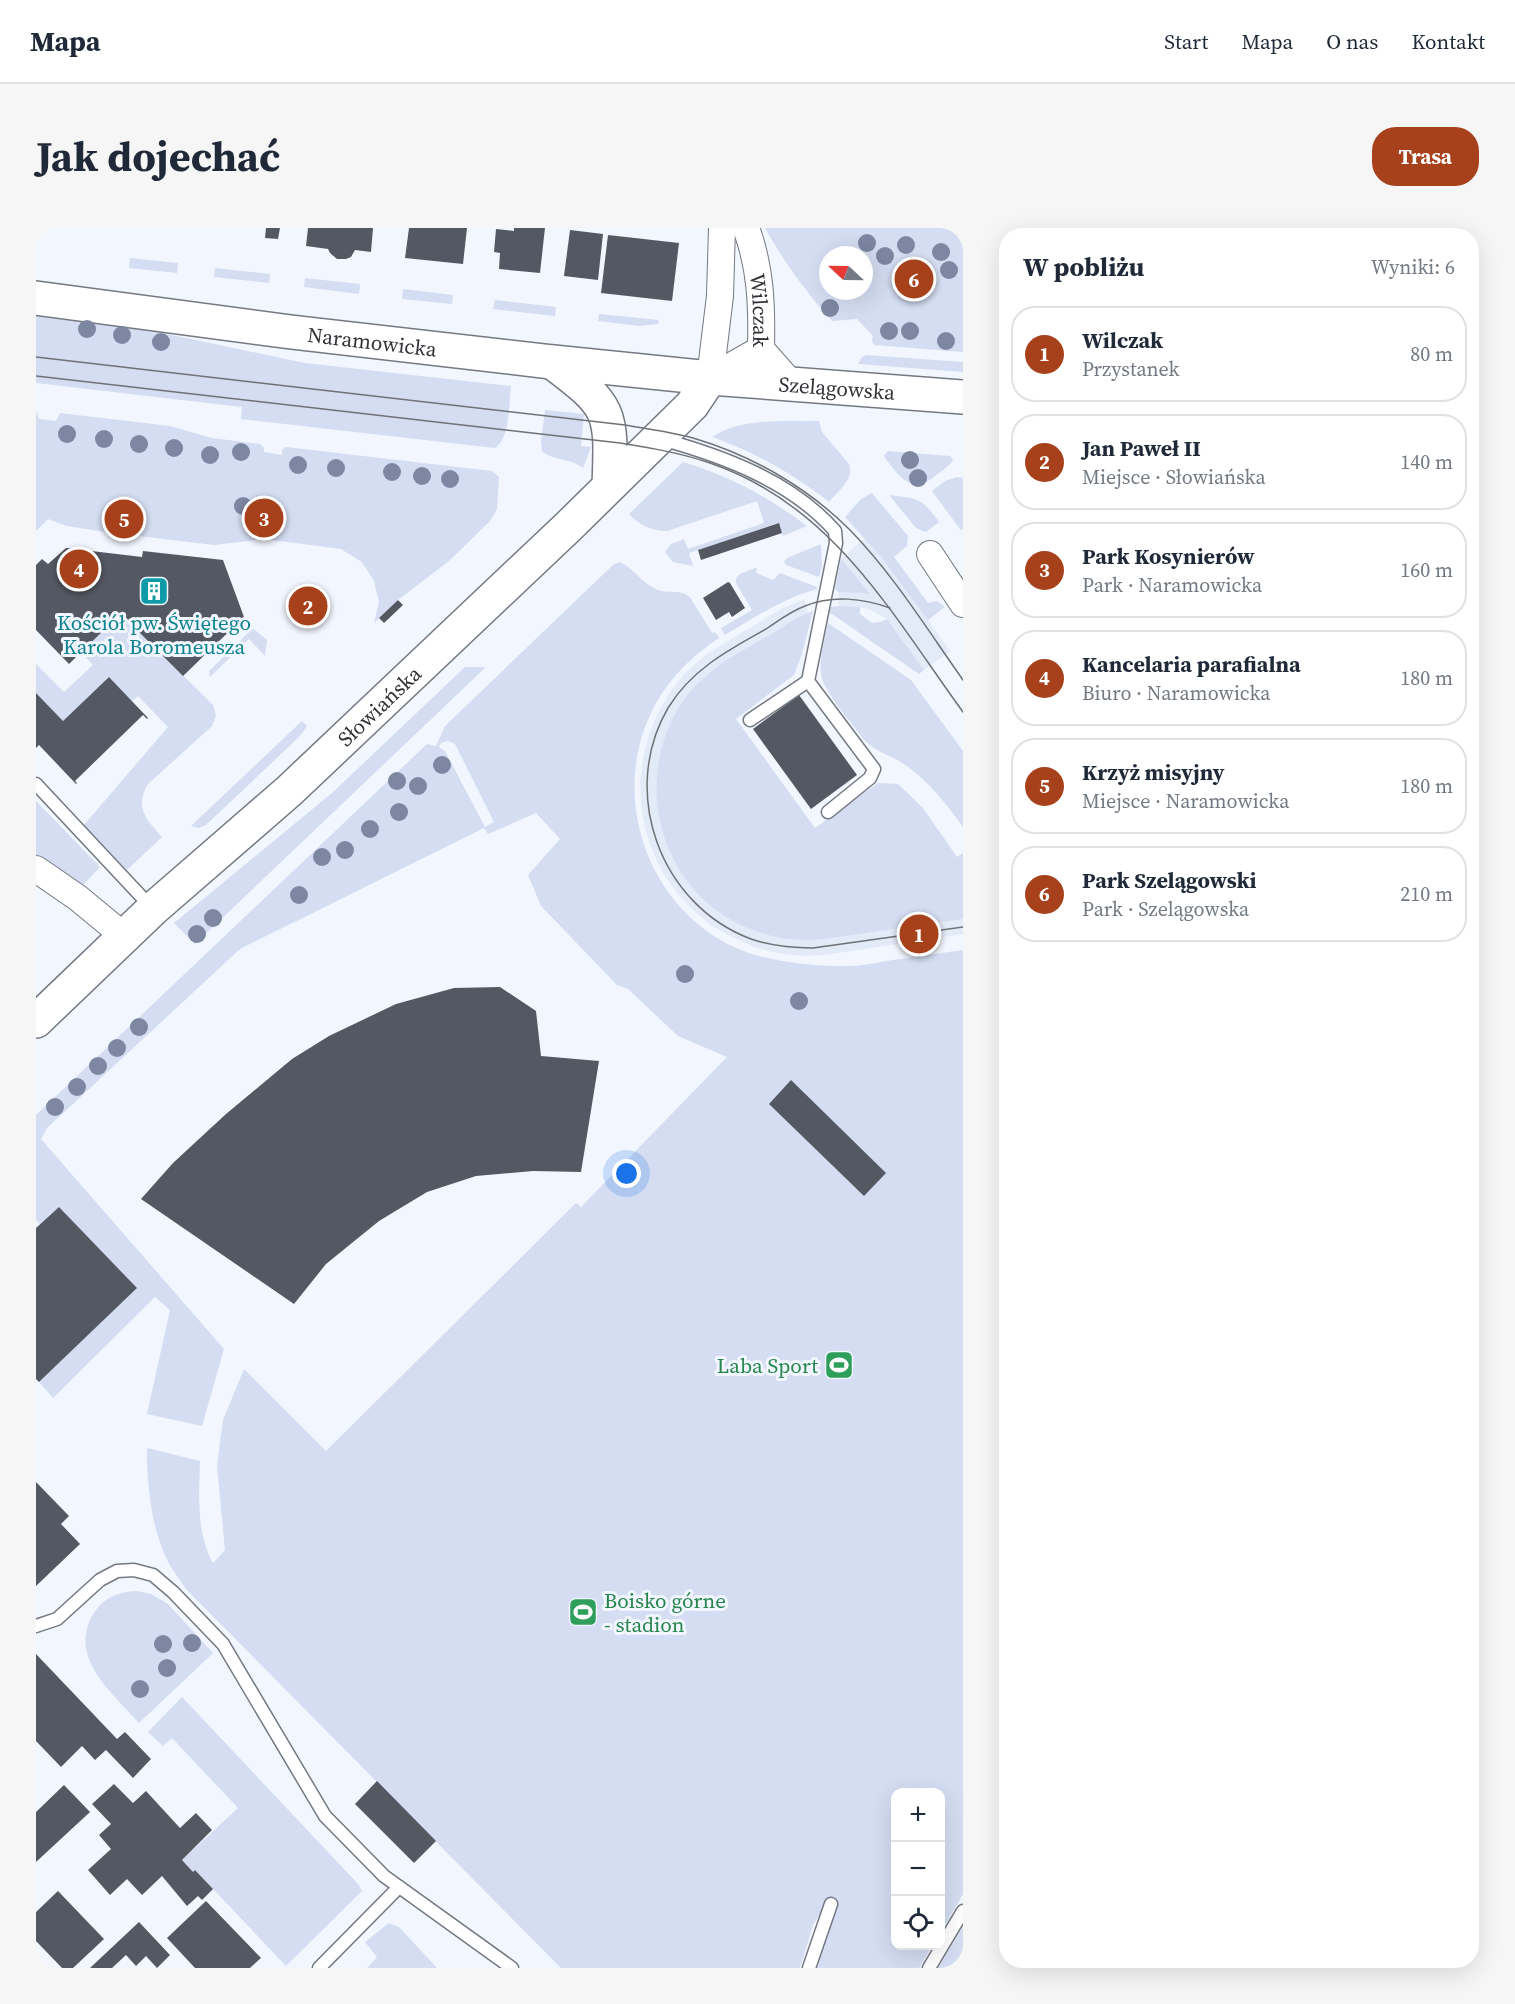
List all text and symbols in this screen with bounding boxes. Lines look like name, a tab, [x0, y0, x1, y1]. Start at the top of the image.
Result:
text: Mapa	[30, 22, 101, 60]
text: Start	[1164, 27, 1208, 56]
text: Mapa	[1241, 27, 1293, 56]
text: O nas	[1326, 27, 1378, 56]
text: Kontakt	[1411, 27, 1485, 56]
text: Jak dojechać	[36, 127, 281, 185]
button: Trasa	[1372, 127, 1479, 186]
north arrow	[819, 246, 873, 300]
text: W pobliżu	[1023, 249, 1144, 285]
text: Wyniki: 6	[1371, 253, 1455, 281]
pin: 6	[894, 256, 934, 302]
street label: Wilczak	[743, 272, 776, 348]
street label: Naramowicka	[306, 320, 439, 363]
text: Wilczak	[1082, 325, 1163, 355]
text: 1	[1039, 340, 1050, 368]
text: 80 m	[1410, 340, 1453, 368]
text: Przystanek	[1082, 355, 1180, 383]
street label: Szelągowska	[778, 369, 896, 406]
text: Jan Paweł II	[1082, 433, 1201, 463]
text: 2	[1039, 448, 1050, 476]
text: 140 m	[1400, 448, 1453, 476]
text: Miejsce · Słowiańska	[1082, 463, 1266, 491]
pin: 5	[104, 496, 143, 542]
pin: 3	[244, 496, 284, 540]
text: Park Kosynierów	[1082, 541, 1255, 571]
pin: 4	[60, 546, 99, 592]
text: 3	[1039, 556, 1050, 584]
text: 160 m	[1400, 556, 1453, 584]
text: Park · Naramowicka	[1082, 571, 1262, 599]
building icon: Kościół pw. Świętego Karola Boromeusza	[138, 575, 170, 607]
pin: 2	[288, 584, 328, 628]
place label: Kościół pw. Świętego Karola Boromeusza	[57, 608, 251, 661]
text: Kancelaria parafialna	[1082, 649, 1301, 679]
street label: Słowiańska	[331, 659, 427, 752]
text: 4	[1039, 664, 1050, 692]
text: 180 m	[1400, 664, 1453, 692]
text: Biuro · Naramowicka	[1082, 679, 1271, 707]
text: Krzyż misyjny	[1082, 757, 1224, 787]
text: 5	[1039, 772, 1050, 800]
text: 180 m	[1400, 772, 1453, 800]
text: Miejsce · Naramowicka	[1082, 787, 1289, 815]
text: Park Szelągowski	[1082, 865, 1257, 895]
text: 6	[1039, 880, 1050, 908]
text: 210 m	[1400, 880, 1453, 908]
text: Park · Szelągowska	[1082, 895, 1249, 923]
pin: 1	[900, 912, 938, 956]
your location	[612, 1159, 641, 1188]
sports icon: Laba Sport	[823, 1349, 855, 1381]
place label: Laba Sport	[717, 1351, 818, 1380]
place label: Boisko górne - stadion	[604, 1586, 726, 1639]
sports icon: Boisko górne - stadion	[567, 1596, 599, 1628]
map controls	[891, 1788, 945, 1950]
button: +	[891, 1788, 945, 1842]
button: −	[891, 1842, 945, 1896]
button: locate	[891, 1896, 945, 1950]

